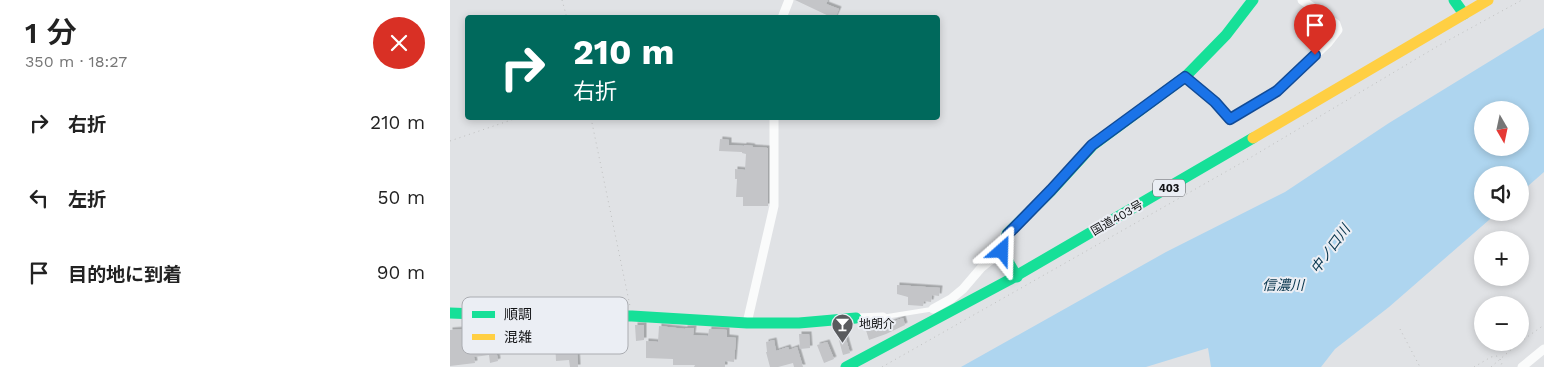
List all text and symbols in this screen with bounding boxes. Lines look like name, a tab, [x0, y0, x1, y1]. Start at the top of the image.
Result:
pin	[1294, 4, 1336, 55]
icon: arrive	[1301, 11, 1329, 39]
text: 1 分	[25, 15, 77, 50]
button: close	[373, 17, 425, 69]
text: 210 m	[573, 31, 674, 73]
icon: right	[490, 35, 555, 100]
text: 350 m · 18:27	[25, 52, 127, 71]
text: 右折	[573, 79, 617, 104]
north arrow	[1474, 101, 1529, 156]
map controls	[1474, 101, 1529, 351]
icon: right	[25, 109, 53, 137]
text: 210 m	[370, 111, 425, 134]
text: 右折	[68, 113, 106, 136]
button: sound	[1474, 166, 1529, 221]
road number: 403	[1153, 180, 1185, 197]
icon: left	[25, 184, 53, 212]
text: 50 m	[378, 186, 425, 209]
text: 左折	[68, 188, 106, 211]
street label: 国道403号	[1089, 198, 1145, 238]
water label: 中ノ口川	[1307, 220, 1354, 276]
position arrow	[975, 224, 1027, 276]
button: +	[1474, 231, 1529, 286]
icon: arrive	[25, 259, 53, 287]
text: 90 m	[377, 261, 425, 284]
text: 目的地に到着	[68, 263, 182, 286]
water label: 信濃川	[1262, 277, 1306, 293]
button: −	[1474, 296, 1529, 351]
legend	[462, 297, 628, 354]
text: 順調	[504, 306, 532, 322]
bar icon: 地朗介	[831, 312, 855, 343]
place label: 地朗介	[859, 317, 895, 331]
text: 混雑	[504, 329, 532, 345]

